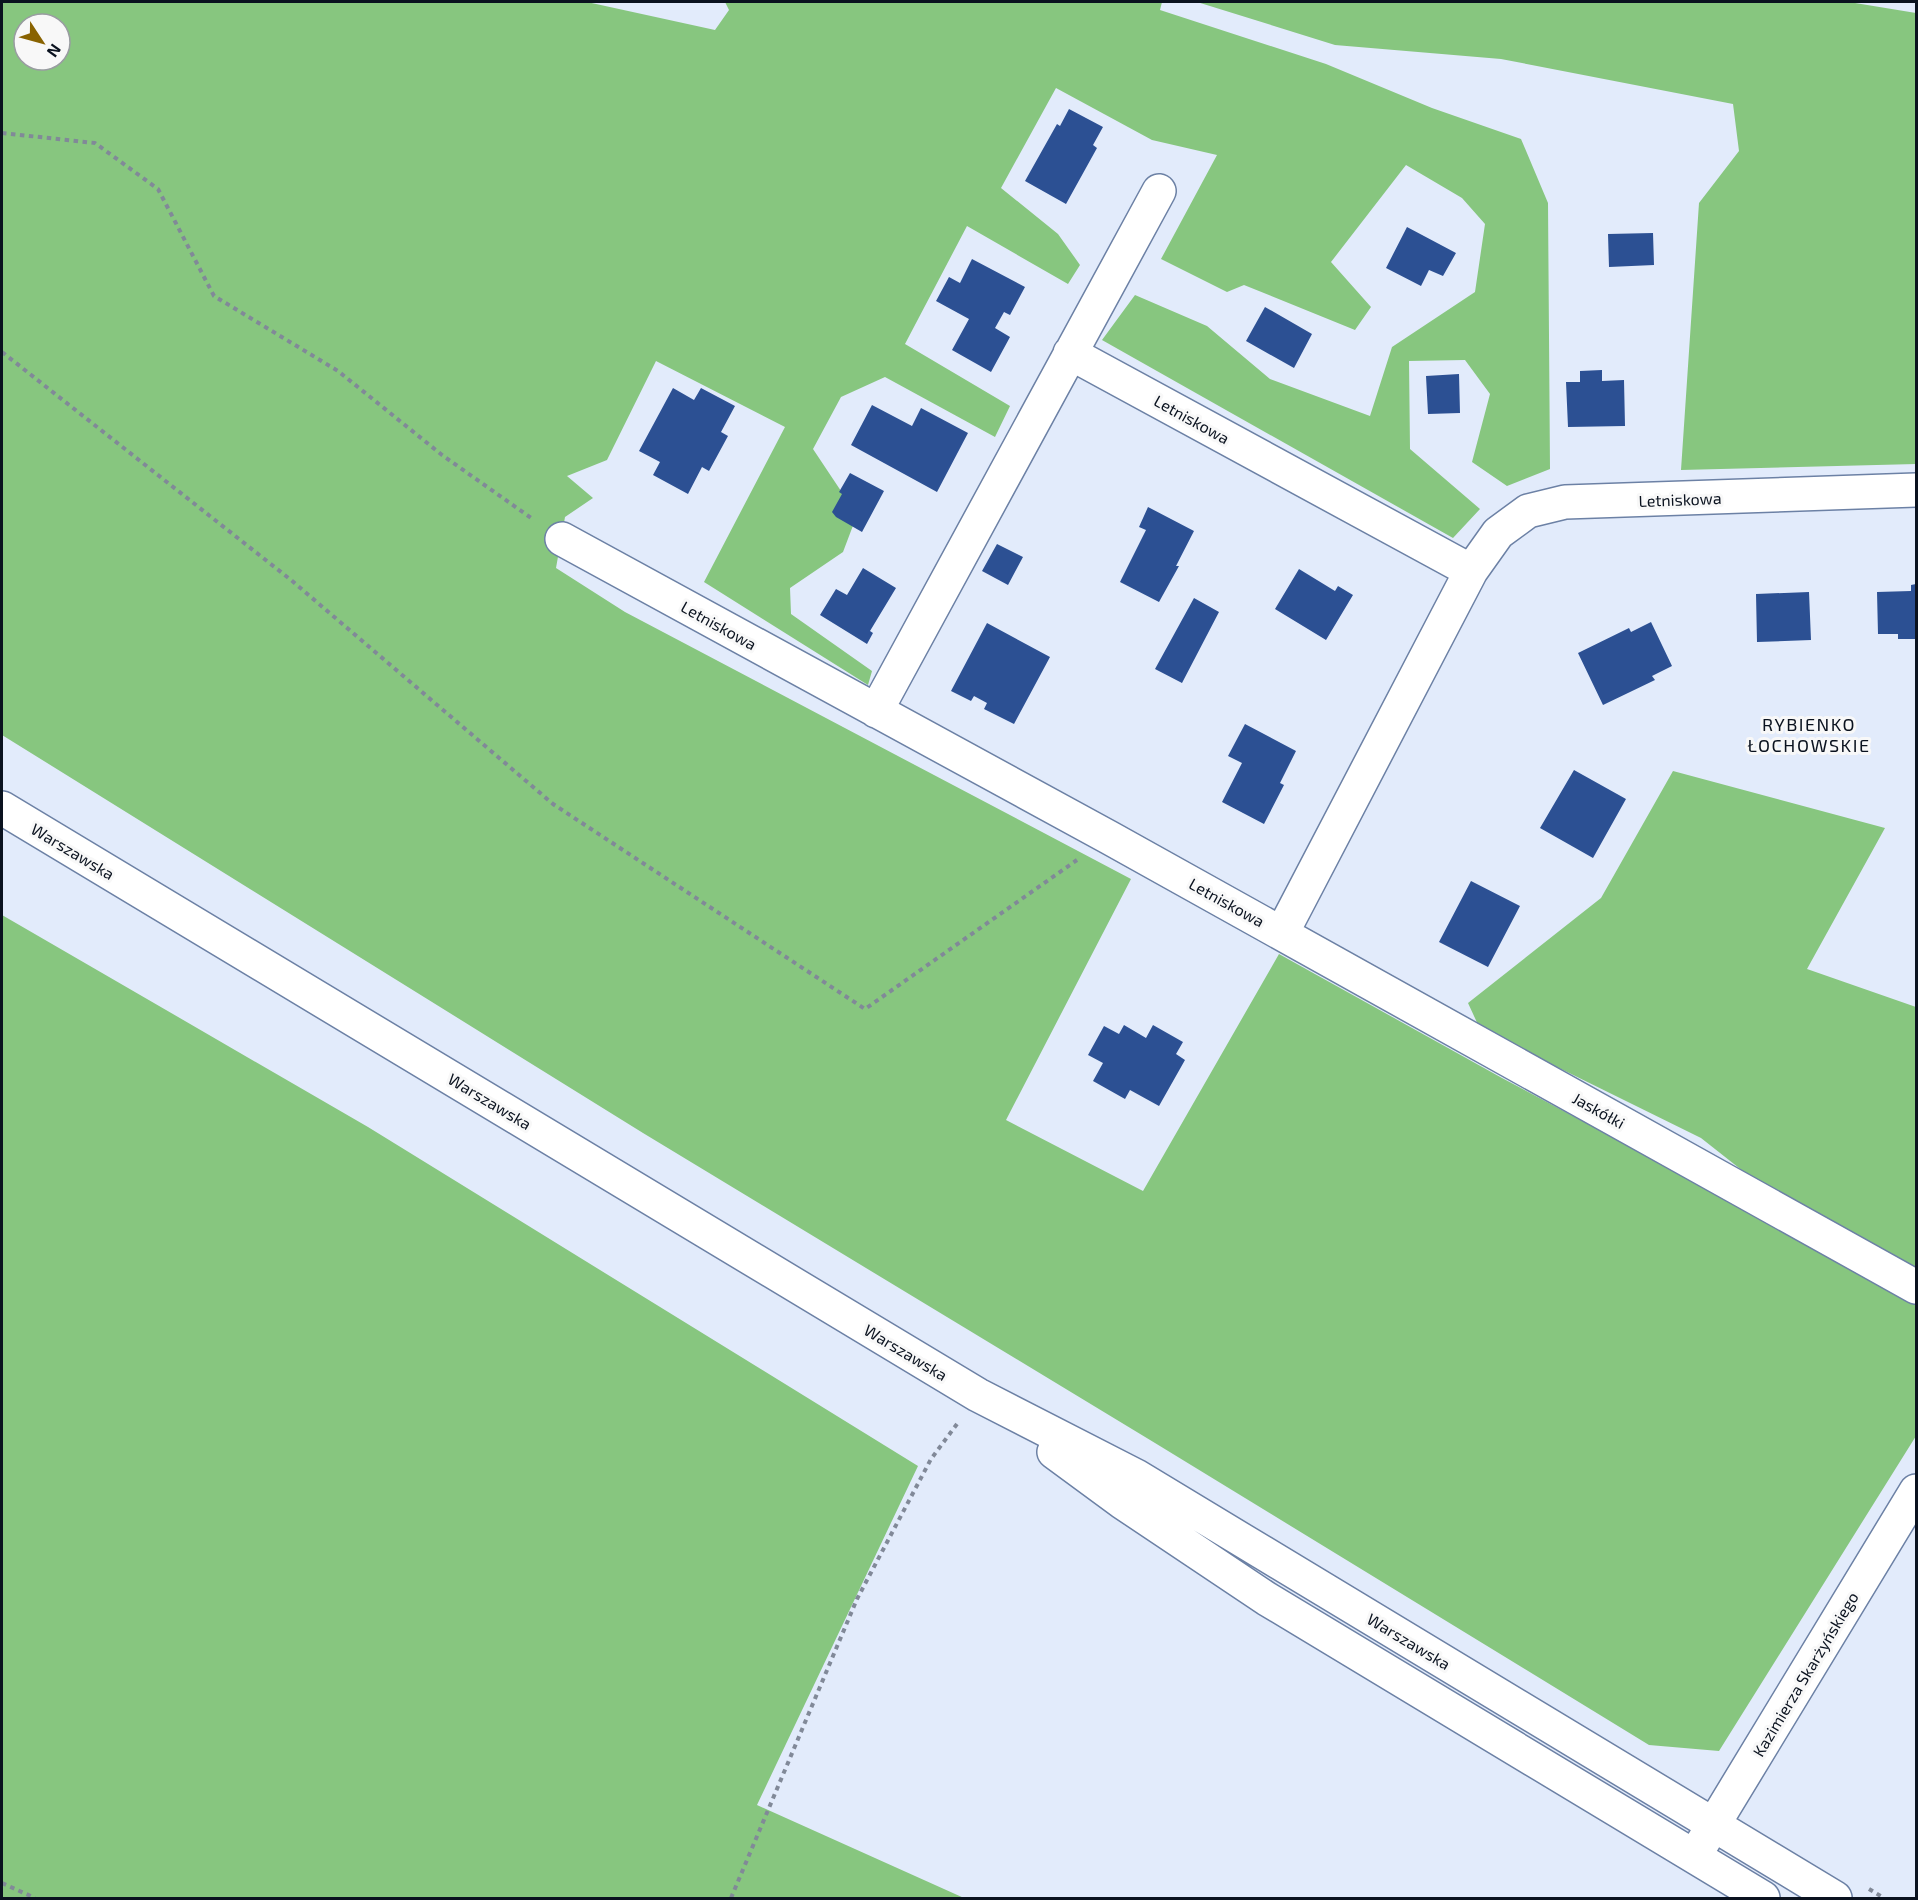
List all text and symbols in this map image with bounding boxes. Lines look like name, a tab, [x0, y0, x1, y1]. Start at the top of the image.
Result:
north arrow	[12, 12, 72, 72]
text: N	[43, 41, 66, 61]
street label: Letniskowa	[1151, 391, 1233, 447]
street label: Letniskowa	[1638, 488, 1722, 510]
street label: Letniskowa	[678, 597, 760, 653]
district label: RYBIENKO ŁOCHOWSKIE	[1748, 713, 1871, 756]
street label: Warszawska	[28, 819, 118, 883]
street label: Letniskowa	[1186, 874, 1268, 930]
street label: Warszawska	[445, 1069, 535, 1133]
street label: Jaskółki	[1570, 1088, 1628, 1132]
street label: Warszawska	[861, 1320, 951, 1384]
street label: Kazimierza Skarżyńskiego	[1748, 1588, 1862, 1760]
street label: Warszawska	[1364, 1609, 1454, 1673]

